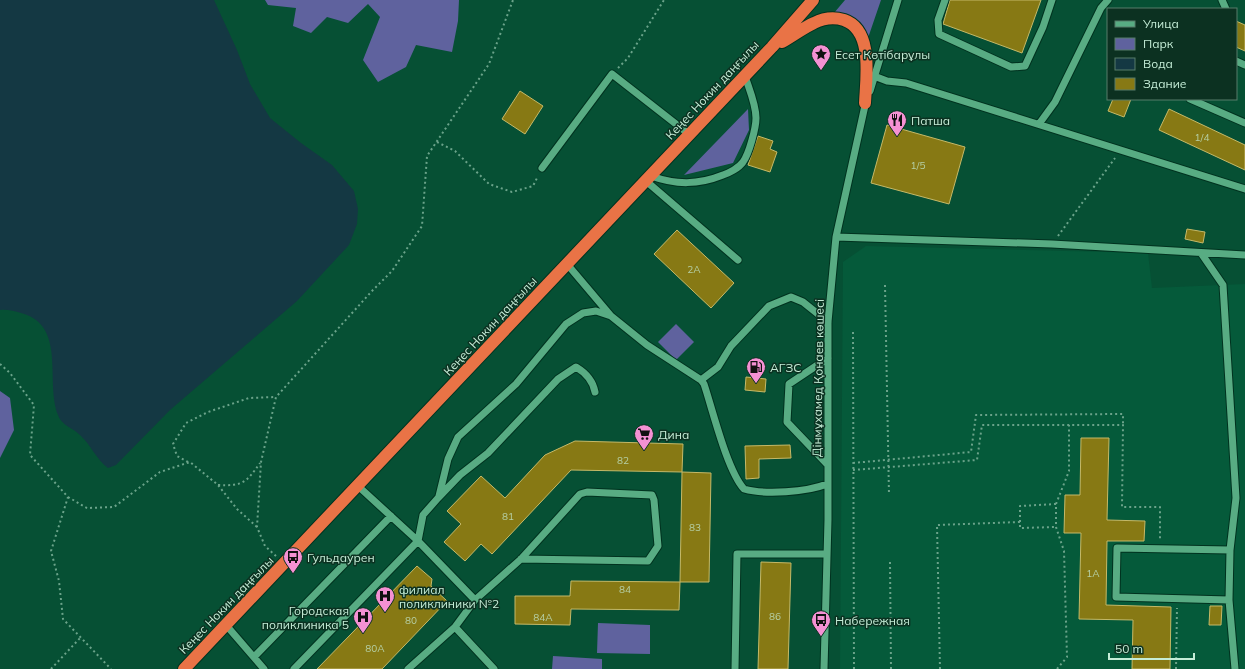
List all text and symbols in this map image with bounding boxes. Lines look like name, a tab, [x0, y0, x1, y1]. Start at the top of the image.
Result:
legend	[1107, 8, 1237, 100]
text: Улица	[1142, 16, 1179, 31]
text: Парк	[1143, 36, 1174, 51]
street label: Кеңес Нокин даңғылы	[662, 37, 762, 143]
place icon: Есет Көтібарұлы	[810, 43, 832, 71]
place label: Есет Көтібарұлы	[835, 47, 930, 62]
text: Вода	[1143, 56, 1173, 71]
text: Здание	[1143, 76, 1187, 91]
restaurant icon: Патша	[886, 109, 908, 137]
place label: Патша	[911, 113, 950, 128]
house number: 1/4	[1195, 131, 1209, 144]
house number: 1/5	[911, 159, 925, 172]
house number: 2А	[687, 263, 701, 276]
street label: Кеңес Нокин даңғылы	[440, 273, 540, 379]
street label: Дінмұхамед Қонаев көшесі	[809, 299, 827, 457]
fuel station icon: АГЗС	[745, 356, 767, 384]
place label: АГЗС	[770, 360, 802, 375]
supermarket icon: Дина	[633, 423, 655, 451]
place label: Дина	[658, 427, 689, 442]
house number: 82	[617, 454, 629, 467]
house number: 81	[502, 510, 514, 523]
house number: 83	[689, 521, 701, 534]
bus stop icon: Гульдаурен	[282, 546, 304, 574]
place label: Гульдаурен	[307, 550, 375, 565]
street label: Кеңес Нокин даңғылы	[175, 553, 277, 657]
house number: 1А	[1086, 567, 1100, 580]
place label: филиал поликлиники №2	[399, 582, 499, 611]
house number: 84	[619, 583, 631, 596]
hospital icon: филиал поликлиники №2	[374, 585, 396, 613]
place label: Городская поликлиника 5	[262, 603, 349, 632]
hospital icon: Городская поликлиника 5	[352, 606, 374, 634]
bus stop icon: Набережная	[810, 609, 832, 637]
house number: 86	[769, 610, 781, 623]
house number: 84А	[533, 611, 553, 624]
place label: Набережная	[835, 613, 910, 628]
house number: 80	[405, 614, 417, 627]
scale bar	[1109, 635, 1194, 661]
text: 50 m	[1115, 641, 1143, 656]
house number: 80А	[365, 642, 385, 655]

